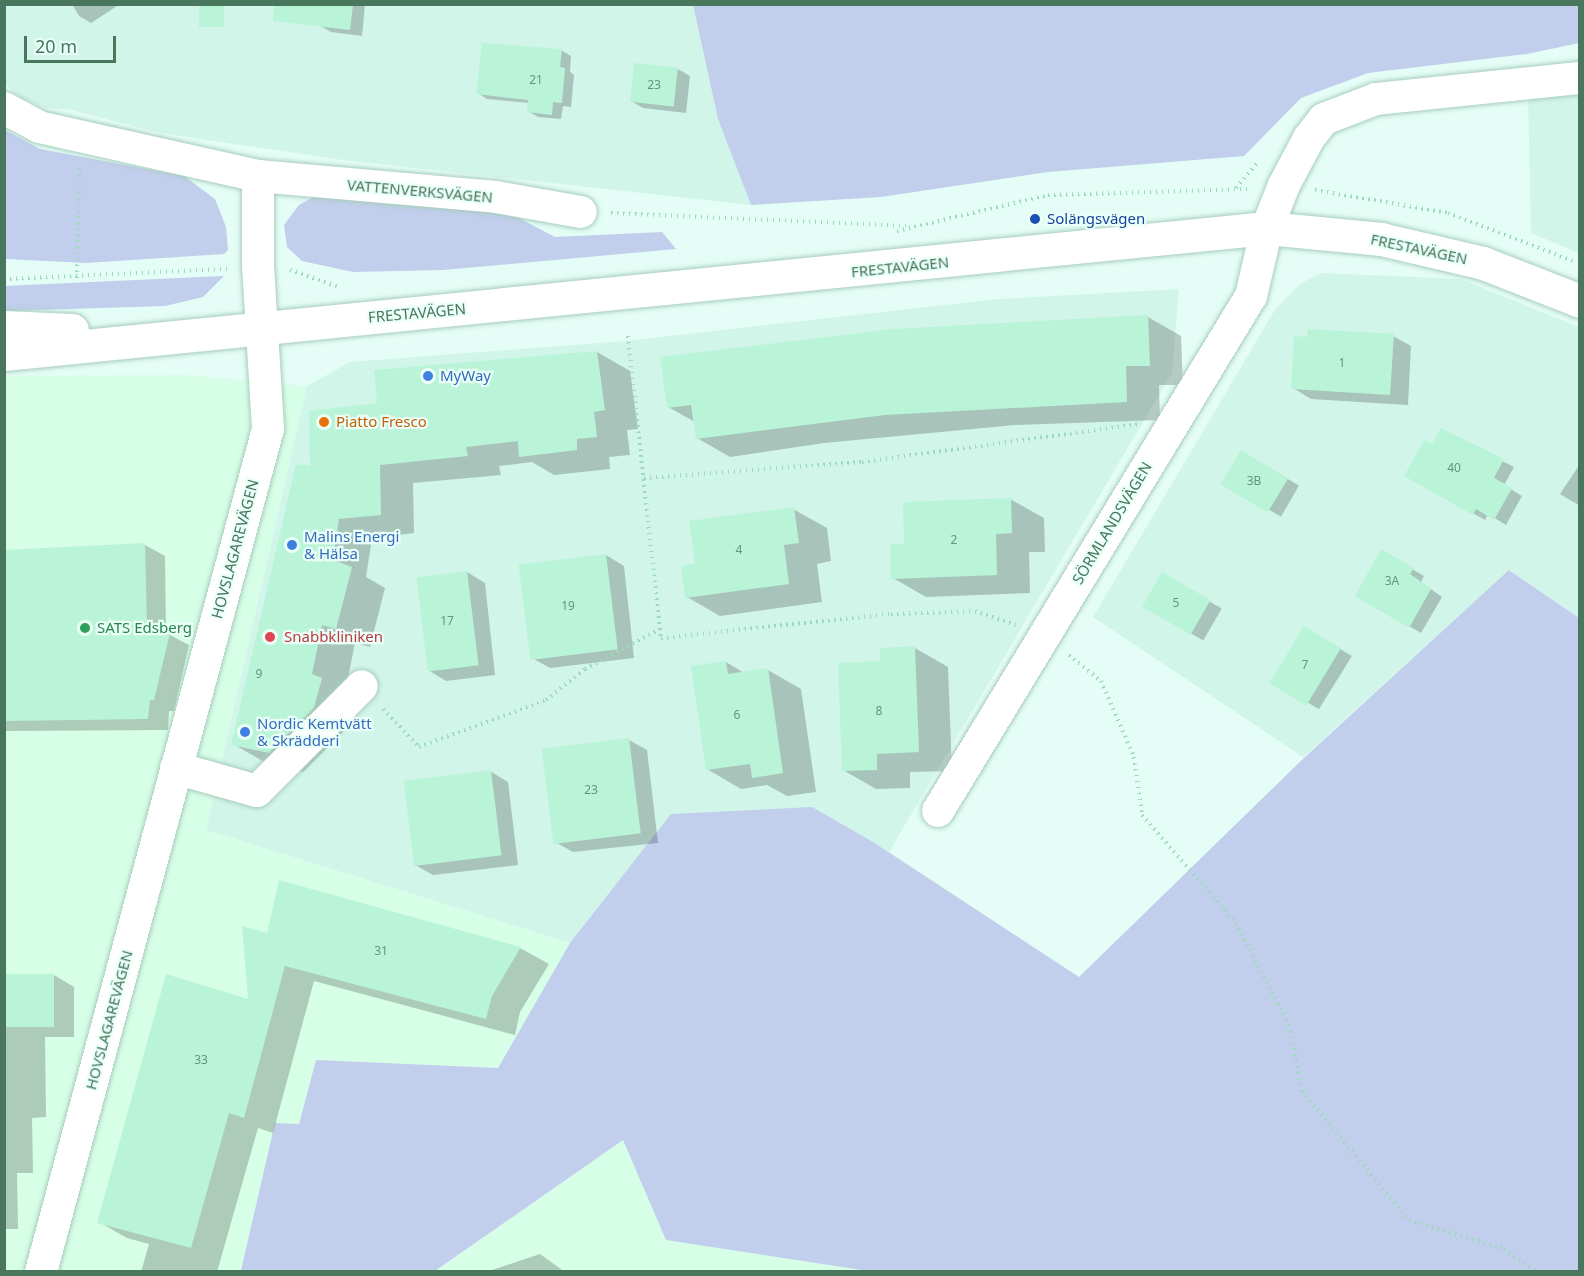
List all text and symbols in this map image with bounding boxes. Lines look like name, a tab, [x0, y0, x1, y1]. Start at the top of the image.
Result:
scale bar	[27, 24, 118, 62]
text: 20 m	[35, 34, 77, 58]
house number: 21	[529, 73, 543, 87]
house number: 23	[647, 78, 661, 92]
street label: VATTENVERKSVÄGEN	[346, 176, 494, 206]
place label: Solängsvägen	[1047, 210, 1145, 228]
marker: Solängsvägen	[1028, 212, 1042, 226]
street label: FRESTAVÄGEN	[1369, 230, 1469, 268]
street label: FRESTAVÄGEN	[850, 253, 950, 281]
street label: FRESTAVÄGEN	[367, 300, 467, 326]
house number: 1	[1339, 356, 1345, 370]
place label: MyWay	[440, 367, 491, 385]
marker: MyWay	[421, 369, 435, 383]
place label: Piatto Fresco	[336, 413, 427, 431]
marker: Piatto Fresco	[317, 415, 331, 429]
street label: SÖRMLANDSVÄGEN	[1068, 459, 1156, 587]
house number: 40	[1447, 461, 1461, 475]
house number: 3B	[1247, 474, 1261, 488]
street label: HOVSLAGAREVÄGEN	[208, 477, 262, 621]
place label: Malins Energi & Hälsa	[304, 527, 399, 562]
house number: 2	[951, 533, 957, 547]
marker: Malins Energi & Hälsa	[285, 538, 299, 552]
house number: 4	[736, 543, 742, 557]
house number: 3A	[1385, 574, 1399, 588]
house number: 5	[1173, 596, 1179, 610]
house number: 19	[561, 599, 575, 613]
house number: 17	[440, 614, 454, 628]
place label: SATS Edsberg	[97, 619, 192, 637]
marker: SATS Edsberg	[78, 621, 92, 635]
marker: Snabbkliniken	[261, 628, 279, 646]
place label: Snabbkliniken	[284, 628, 383, 646]
house number: 7	[1302, 658, 1308, 672]
house number: 9	[256, 667, 262, 681]
house number: 8	[876, 704, 882, 718]
house number: 6	[734, 708, 740, 722]
place label: Nordic Kemtvätt & Skrädderi	[257, 714, 372, 749]
marker: Nordic Kemtvätt & Skrädderi	[238, 725, 252, 739]
house number: 23	[584, 783, 598, 797]
house number: 31	[374, 944, 388, 958]
street label: HOVSLAGAREVÄGEN	[82, 948, 136, 1092]
house number: 33	[194, 1053, 208, 1067]

